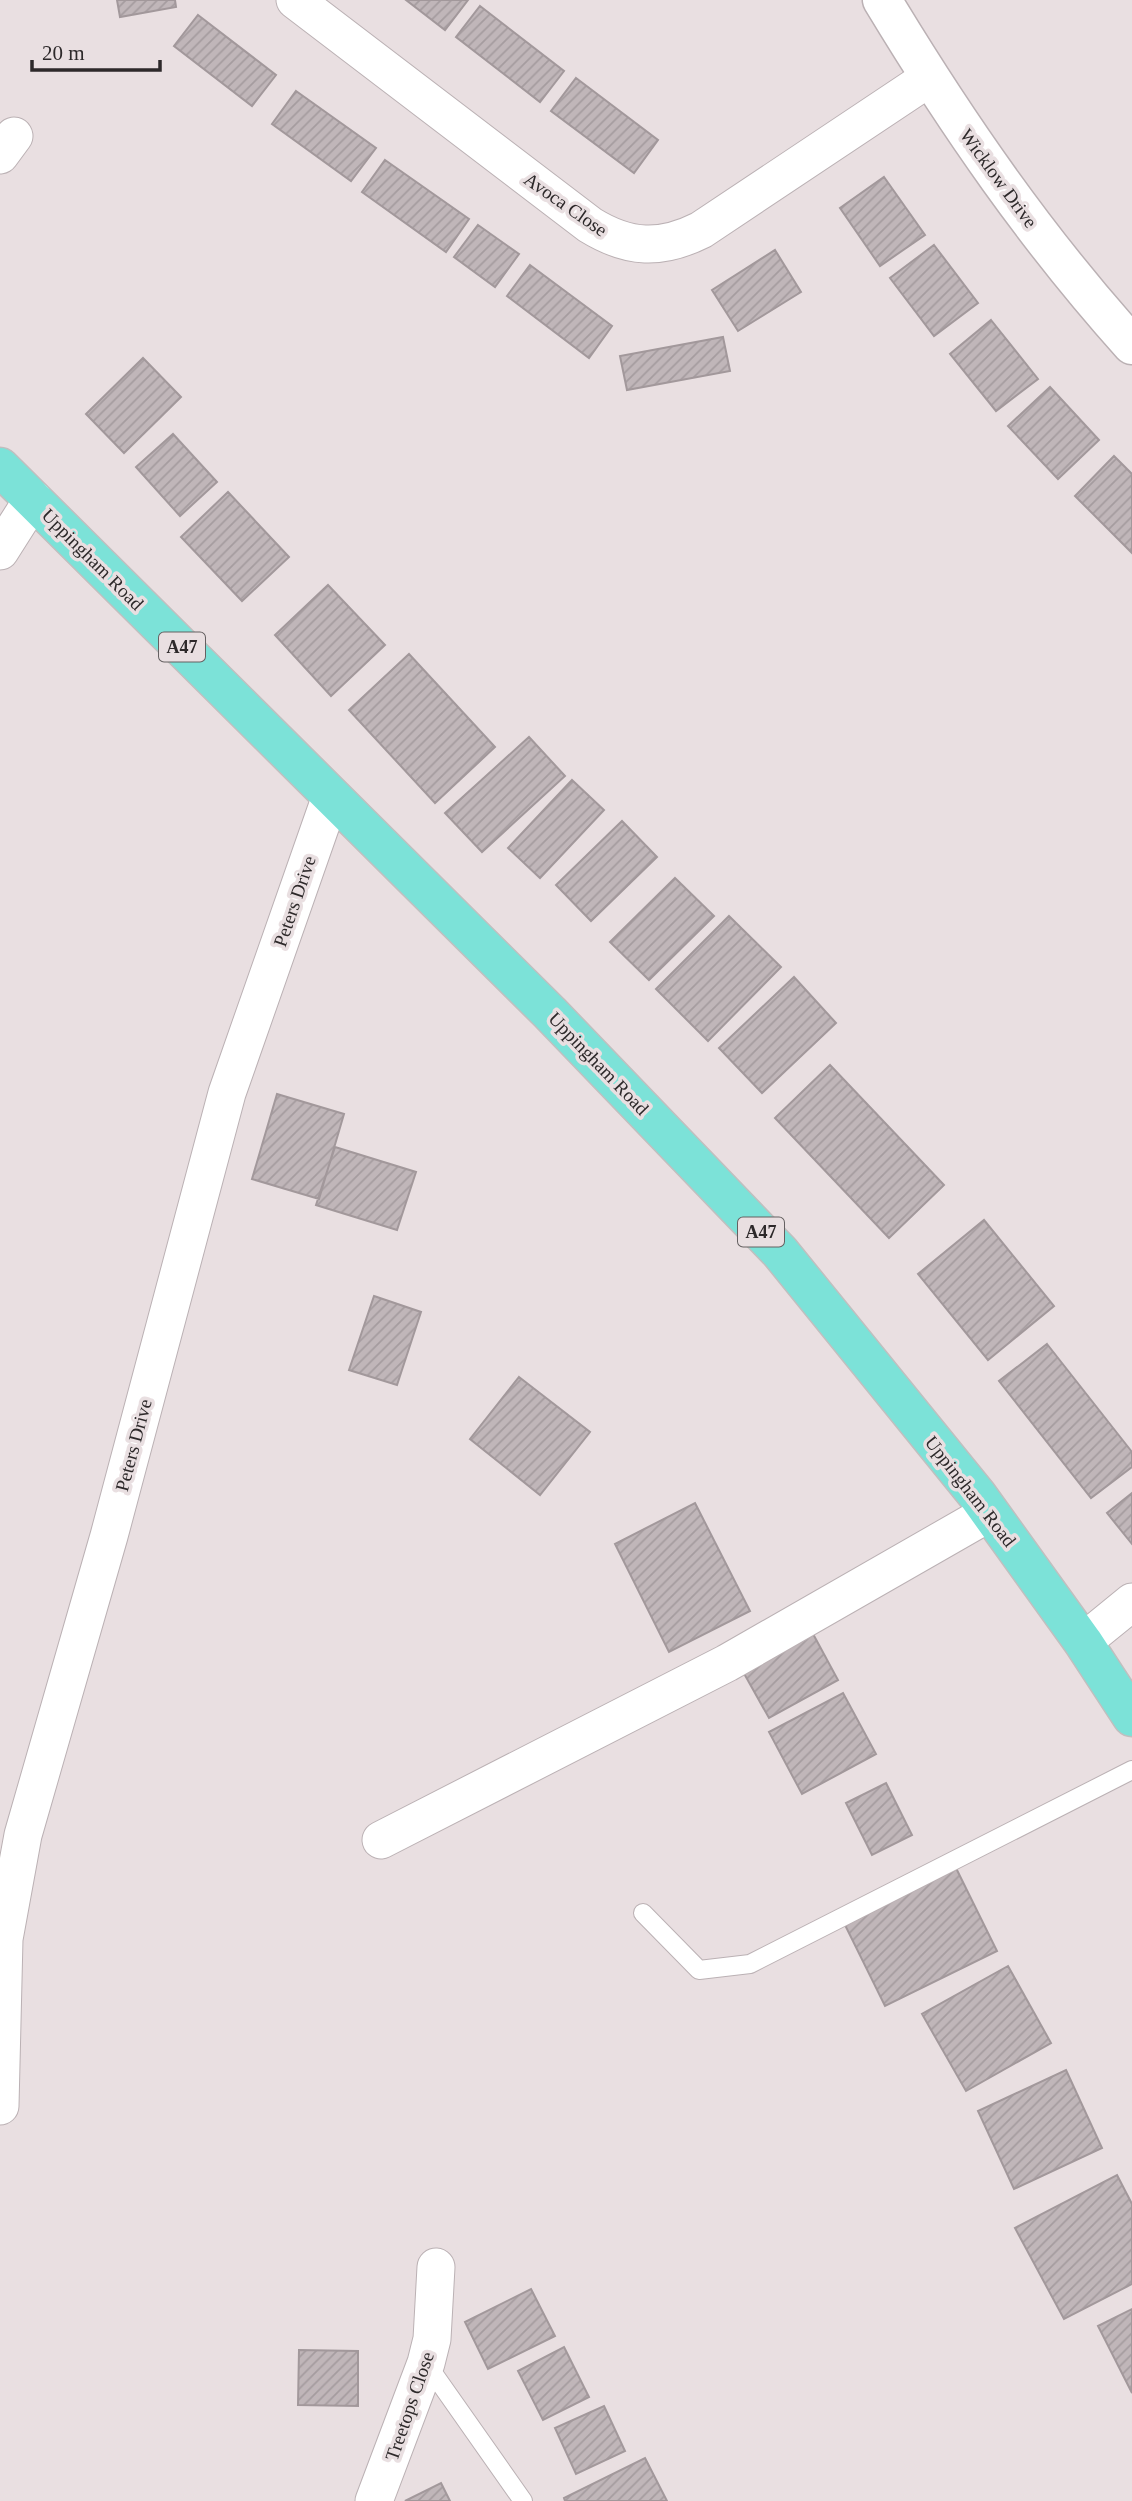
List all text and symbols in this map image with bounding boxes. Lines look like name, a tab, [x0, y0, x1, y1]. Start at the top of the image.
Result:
scale bar	[32, 28, 159, 72]
text: 20 m	[42, 41, 85, 65]
street label: Wicklow Drive	[956, 125, 1041, 232]
street label: Avoca Close	[520, 168, 611, 241]
street label: Uppingham Road	[38, 504, 148, 615]
road number: A47	[159, 632, 205, 662]
street label: Peters Drive	[269, 853, 320, 949]
street label: Uppingham Road	[544, 1008, 653, 1119]
road number: A47	[738, 1218, 784, 1246]
street label: Peters Drive	[111, 1397, 156, 1493]
street label: Uppingham Road	[921, 1432, 1021, 1551]
street label: Treetops Close	[381, 2349, 438, 2463]

